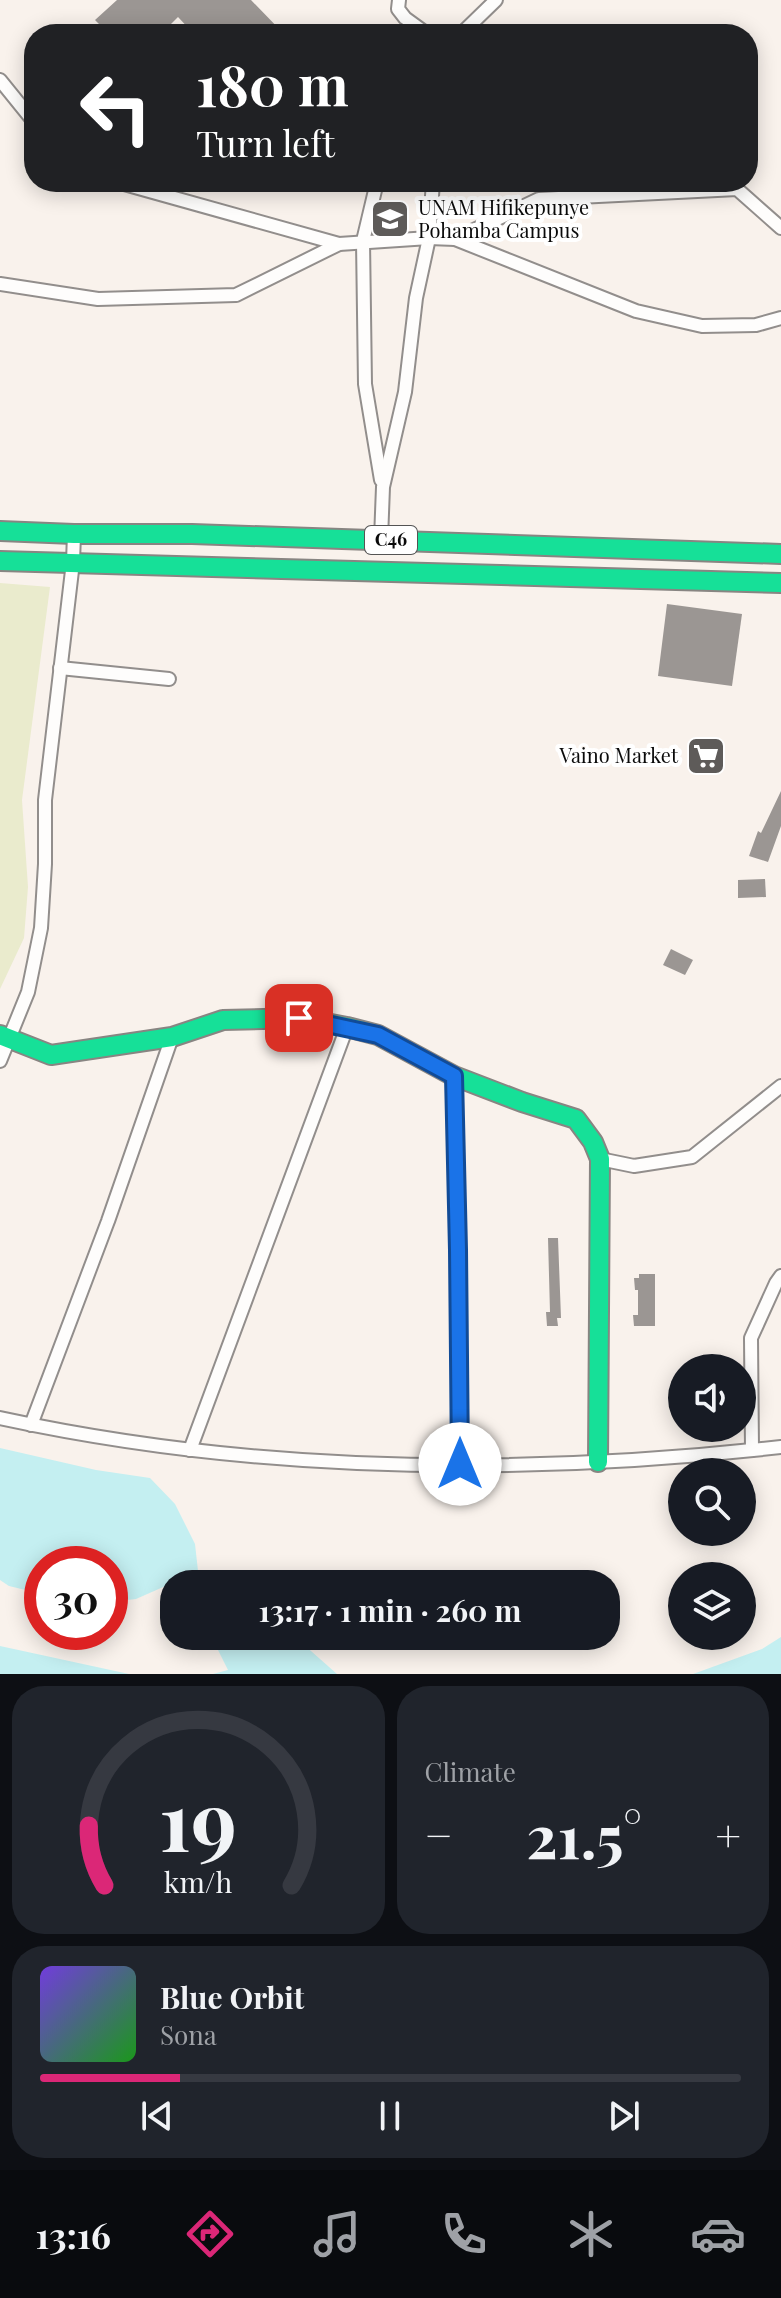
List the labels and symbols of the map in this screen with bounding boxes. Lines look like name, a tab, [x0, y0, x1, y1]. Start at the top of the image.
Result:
place label: UNAM Hifikepunye Pohamba Campus	[418, 193, 589, 243]
school or university icon: UNAM Hifikepunye Pohamba Campus	[369, 198, 411, 240]
road number: C46	[365, 526, 417, 554]
supermarket icon: Vaino Market	[685, 735, 727, 777]
place label: Vaino Market	[559, 741, 679, 768]
pin	[265, 984, 333, 1052]
position arrow	[418, 1422, 502, 1506]
speed limit sign: 30	[24, 1546, 128, 1650]

